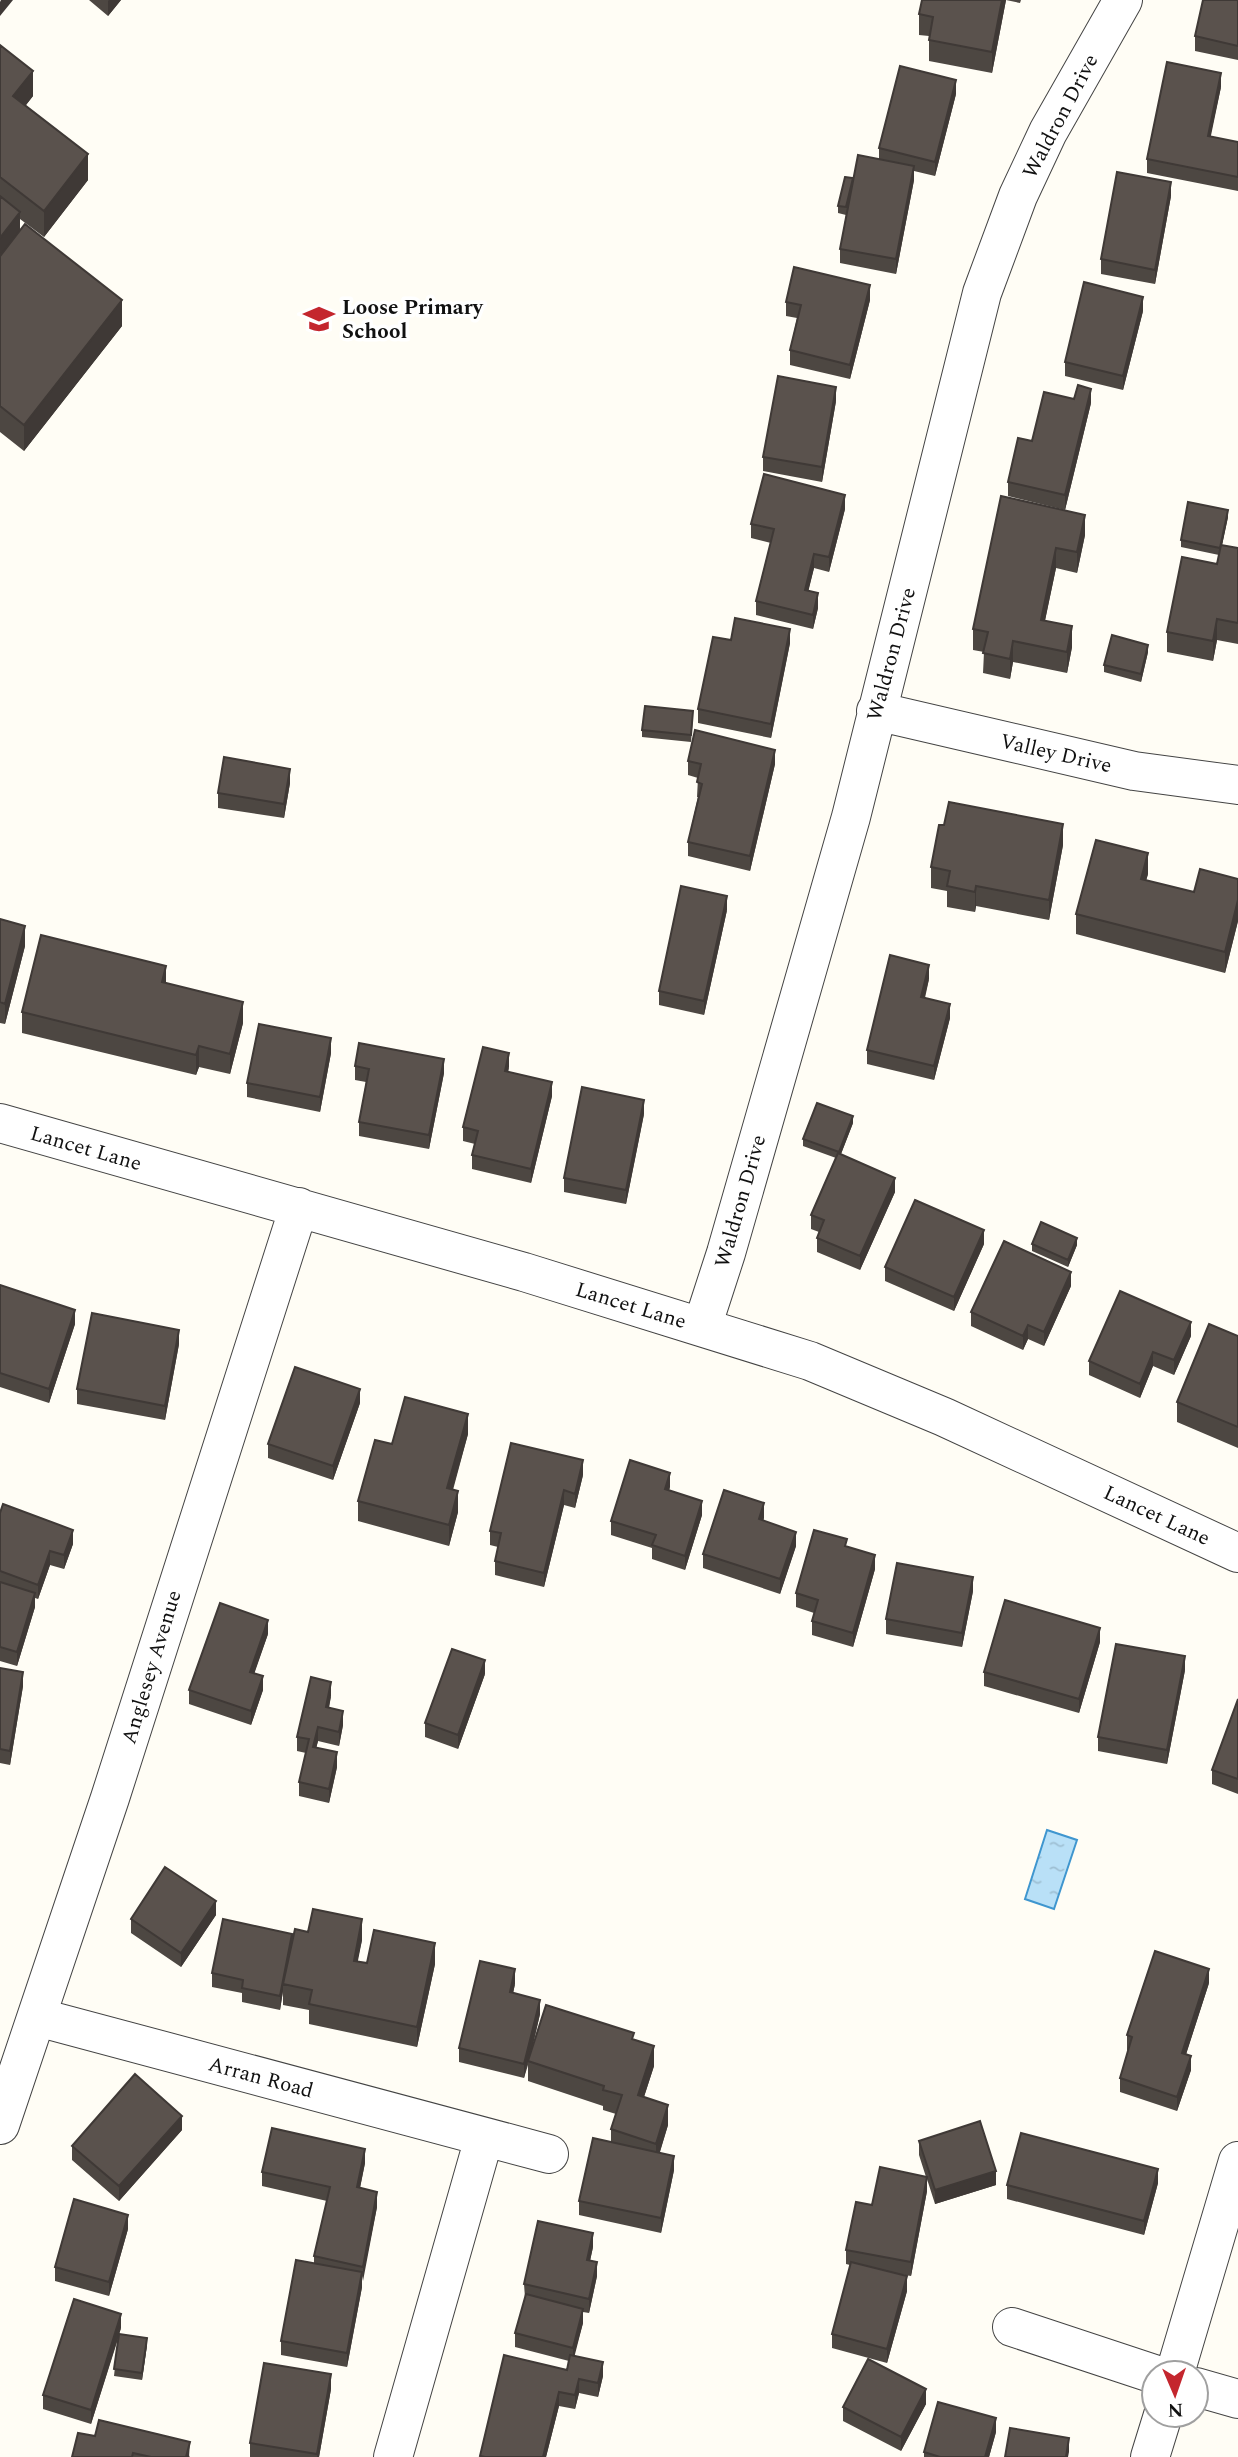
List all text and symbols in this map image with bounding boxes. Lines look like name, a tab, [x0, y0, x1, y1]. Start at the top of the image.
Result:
street label: Waldron Drive	[1015, 49, 1107, 184]
place label: Loose Primary School	[342, 292, 484, 348]
school or university icon: Loose Primary School	[302, 302, 336, 336]
street label: Waldron Drive	[859, 584, 925, 724]
street label: Valley Drive	[997, 726, 1115, 782]
street label: Lancet Lane	[26, 1118, 145, 1180]
street label: Waldron Drive	[707, 1131, 775, 1271]
street label: Lancet Lane	[571, 1274, 690, 1338]
street label: Lancet Lane	[1098, 1477, 1215, 1555]
street label: Anglesey Avenue	[113, 1586, 191, 1748]
street label: Arran Road	[205, 2049, 317, 2107]
north arrow	[1140, 2359, 1210, 2429]
text: N	[1167, 2395, 1184, 2424]

